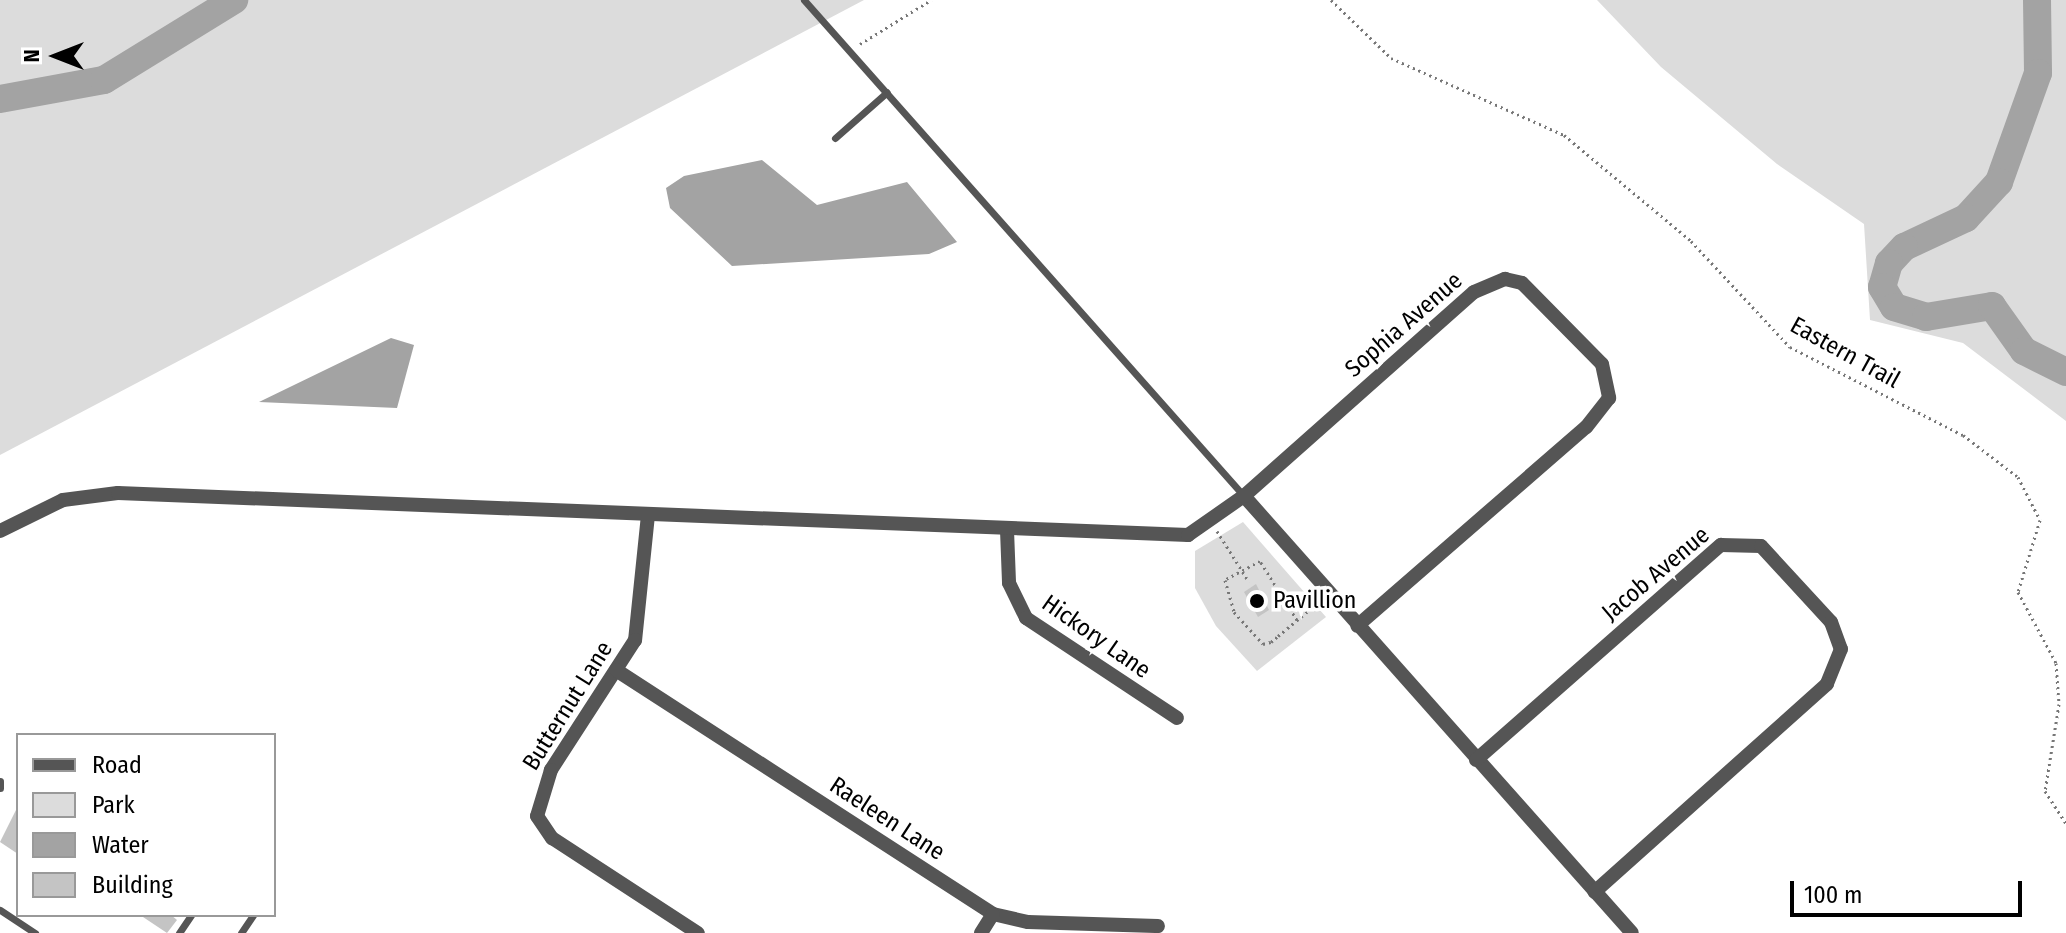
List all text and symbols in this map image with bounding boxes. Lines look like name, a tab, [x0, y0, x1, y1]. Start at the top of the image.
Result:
north arrow	[16, 16, 96, 96]
text: N	[18, 49, 45, 63]
street label: Sophia Avenue	[1340, 266, 1468, 384]
street label: Eastern Trail	[1785, 311, 1905, 395]
street label: Jacob Avenue	[1596, 521, 1716, 627]
place label: Pavillion	[1273, 587, 1356, 615]
street label: Hickory Lane	[1036, 589, 1156, 685]
marker: Pavillion	[1248, 592, 1266, 610]
street label: Butternut Lane	[517, 636, 619, 776]
legend	[16, 733, 276, 917]
text: Road	[92, 751, 142, 779]
street label: Raeleen Lane	[824, 771, 950, 867]
text: Park	[92, 791, 135, 819]
text: Water	[92, 831, 149, 859]
scale bar	[1794, 865, 2026, 915]
text: Building	[92, 871, 173, 899]
text: 100 m	[1804, 881, 1862, 909]

